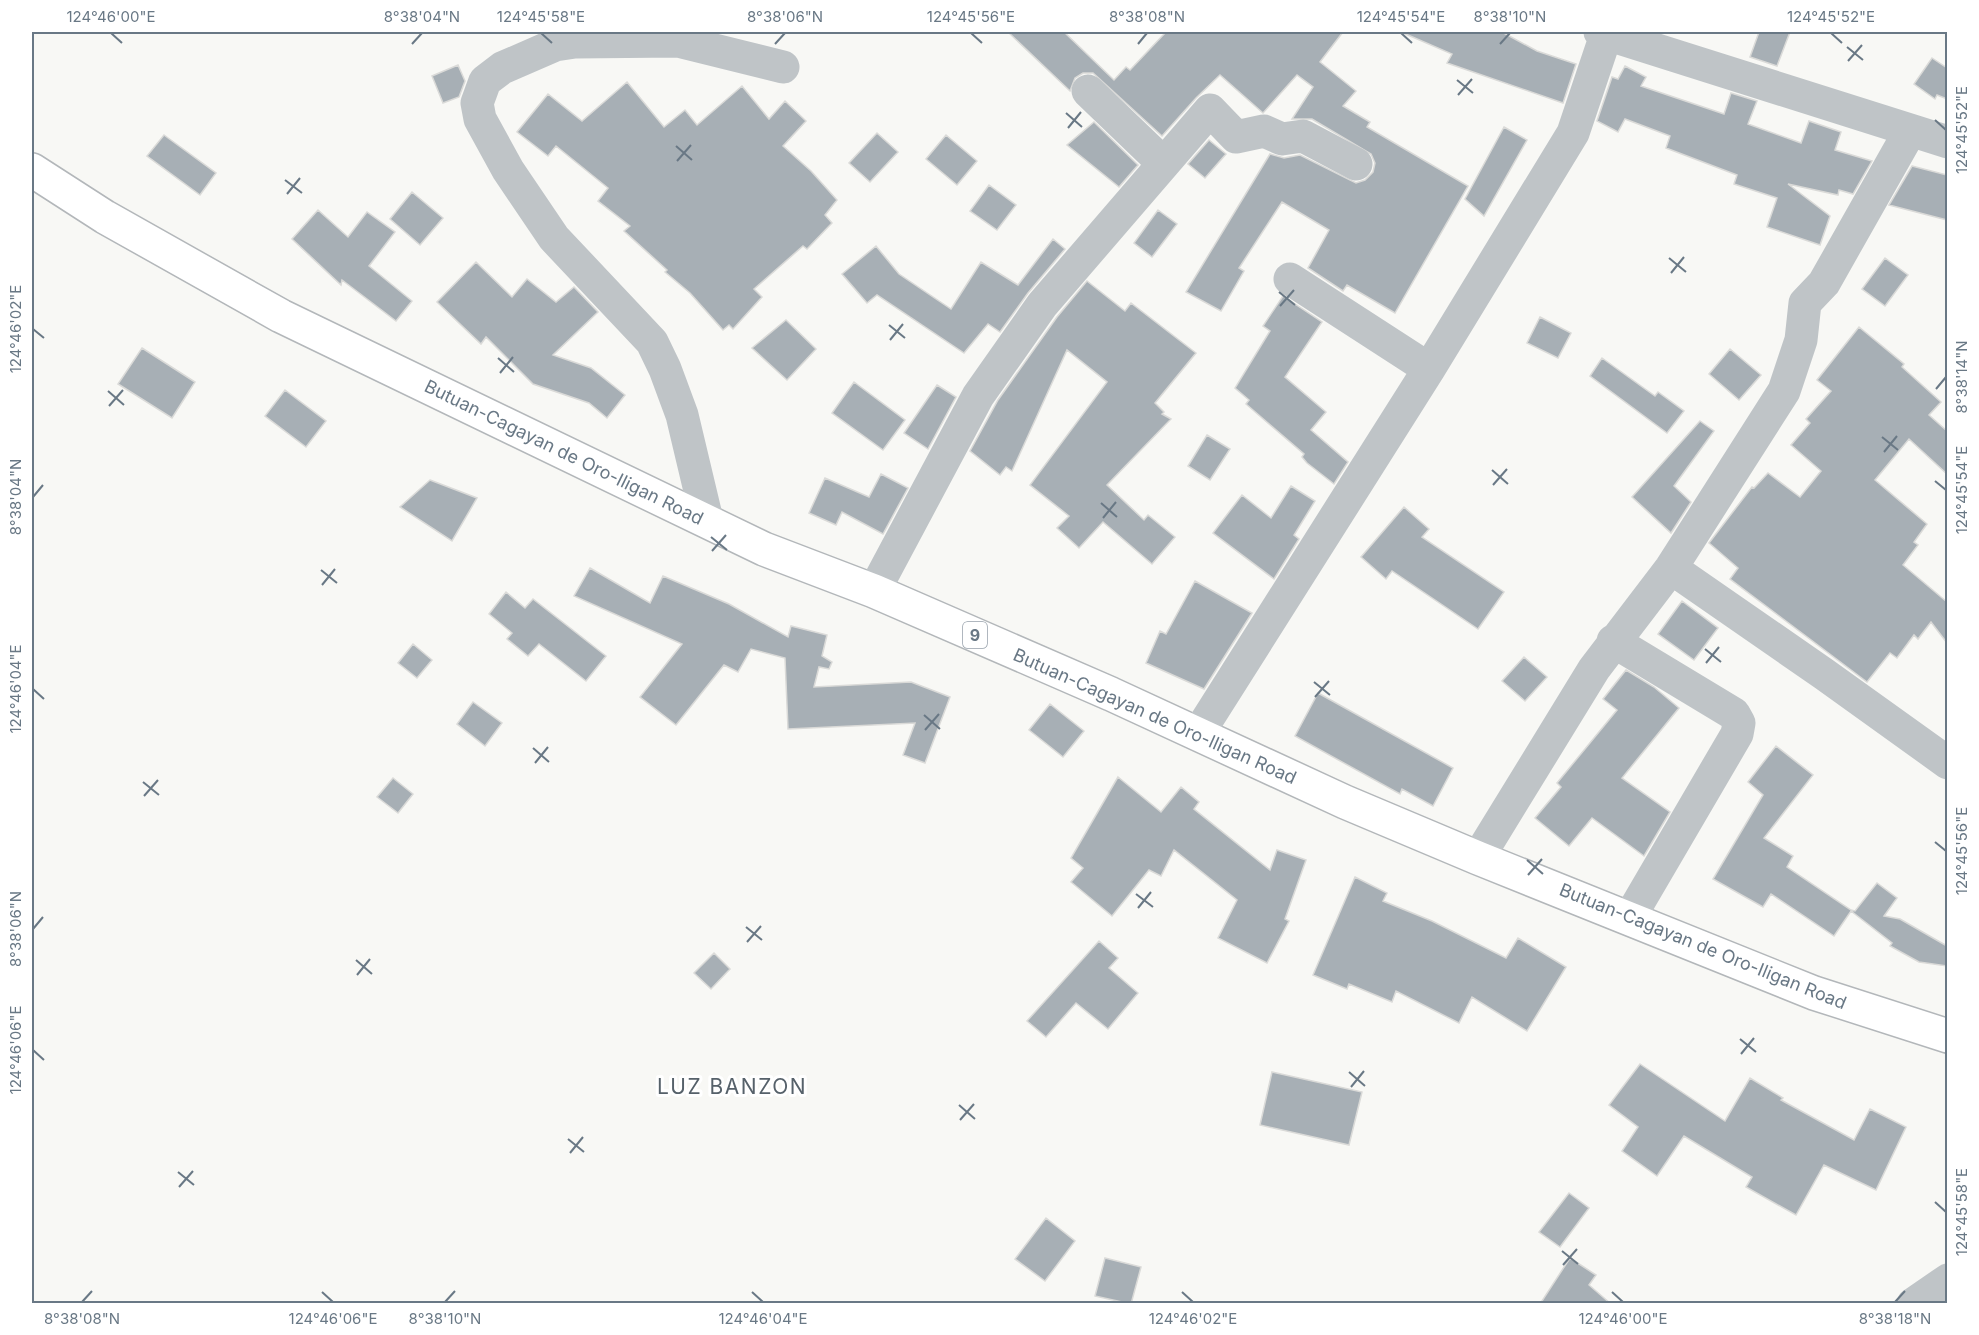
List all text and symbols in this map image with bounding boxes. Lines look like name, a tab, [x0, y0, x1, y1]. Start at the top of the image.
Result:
text: 124°46'00"E	[67, 7, 155, 26]
text: 8°38'04"N	[384, 7, 460, 26]
text: 124°45'58"E	[497, 7, 585, 26]
text: 8°38'06"N	[747, 7, 823, 26]
text: 124°45'56"E	[927, 7, 1015, 26]
text: 8°38'08"N	[1109, 7, 1185, 26]
text: 124°45'54"E	[1357, 7, 1445, 26]
text: 8°38'10"N	[1474, 7, 1546, 26]
text: 124°45'52"E	[1787, 7, 1875, 26]
text: 124°45'52"E	[1952, 86, 1971, 174]
text: 124°46'02"E	[6, 285, 25, 373]
text: 8°38'14"N	[1952, 340, 1971, 414]
street label: Butuan-Cagayan de Oro-Iligan Road	[421, 375, 707, 529]
text: 124°45'54"E	[1952, 446, 1971, 534]
text: 8°38'04"N	[6, 459, 25, 535]
road number: 9	[963, 622, 987, 648]
text: 124°46'04"E	[6, 644, 25, 734]
street label: Butuan-Cagayan de Oro-Iligan Road	[1010, 644, 1300, 788]
text: 124°45'56"E	[1952, 807, 1971, 895]
street label: Butuan-Cagayan de Oro-Iligan Road	[1556, 879, 1850, 1013]
text: 8°38'06"N	[6, 891, 25, 967]
text: 124°46'06"E	[6, 1006, 25, 1094]
district label: LUZ BANZON	[657, 1074, 807, 1099]
text: 124°45'58"E	[1952, 1168, 1971, 1256]
text: 8°38'08"N	[44, 1309, 120, 1328]
text: 124°46'06"E	[289, 1309, 377, 1328]
text: 8°38'10"N	[409, 1309, 481, 1328]
text: 124°46'04"E	[718, 1309, 808, 1328]
text: 124°46'02"E	[1149, 1309, 1237, 1328]
text: 124°46'00"E	[1579, 1309, 1667, 1328]
text: 8°38'18"N	[1859, 1309, 1931, 1328]

